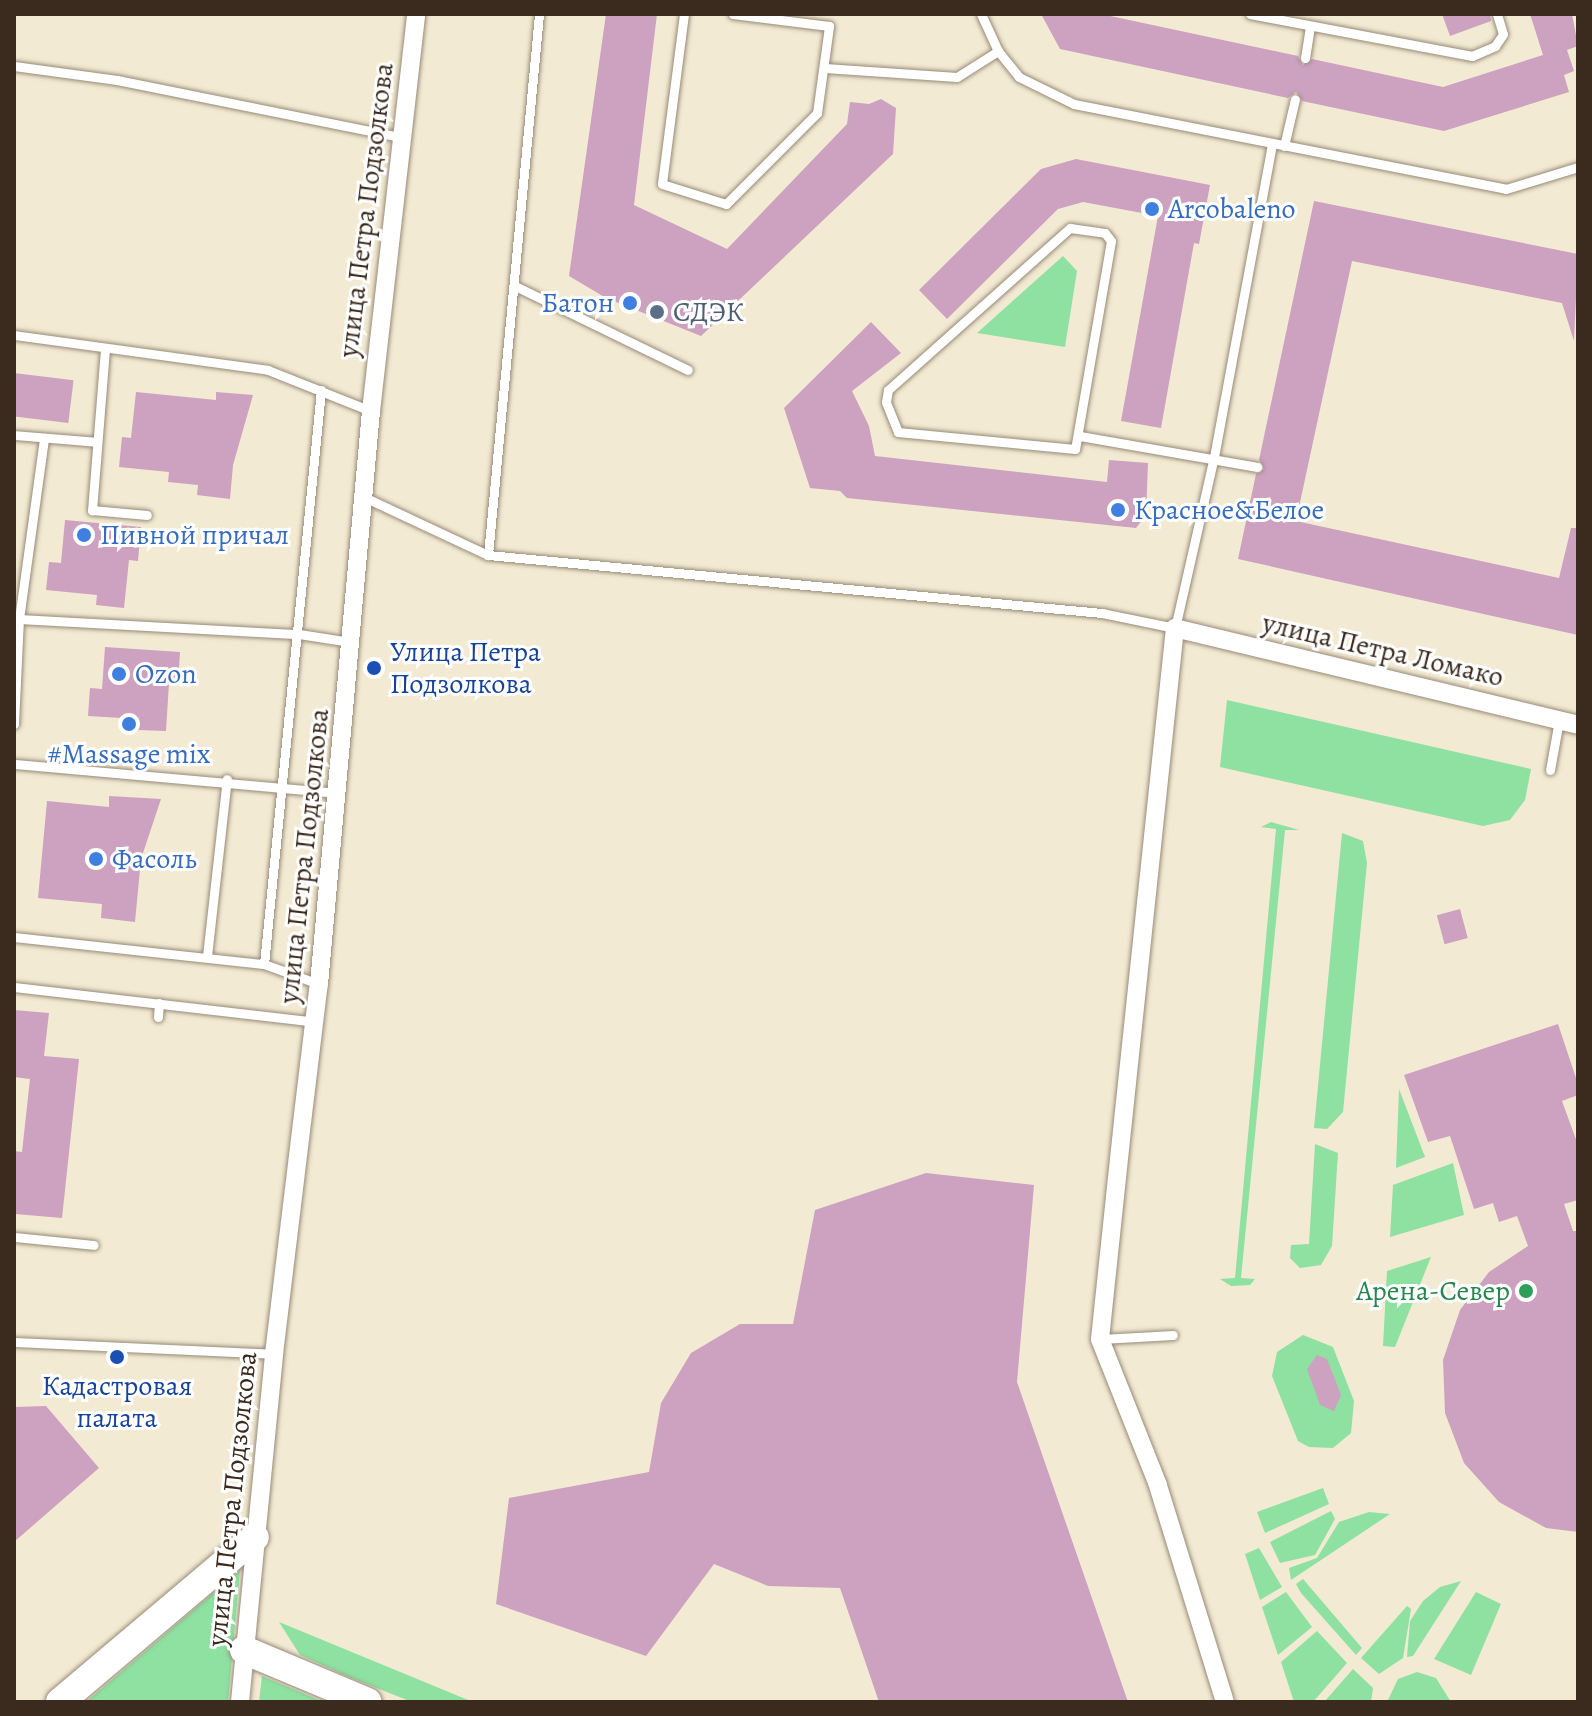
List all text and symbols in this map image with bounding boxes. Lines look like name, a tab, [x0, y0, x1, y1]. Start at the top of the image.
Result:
street label: улица Петра Подзолкова	[331, 61, 401, 359]
place label: Arcobaleno	[1168, 192, 1296, 226]
marker: Arcobaleno	[1143, 200, 1161, 218]
place label: Батон	[542, 286, 614, 320]
marker: Батон	[621, 294, 639, 312]
place label: СДЭК	[673, 295, 744, 329]
marker: СДЭК	[648, 303, 666, 321]
place label: Красное&Белое	[1134, 493, 1324, 527]
marker: Красное&Белое	[1109, 501, 1127, 519]
place label: Пивной причал	[100, 518, 289, 552]
marker: Пивной причал	[75, 526, 93, 544]
street label: улица Петра Ломако	[1259, 606, 1507, 694]
place label: Улица Петра Подзолкова	[390, 635, 541, 701]
place label: Ozon	[135, 657, 197, 691]
marker: Улица Петра Подзолкова	[365, 659, 383, 677]
marker: Ozon	[110, 665, 128, 683]
street label: улица Петра Подзолкова	[272, 707, 336, 1005]
marker: #Massage mix	[120, 715, 138, 733]
place label: #Massage mix	[48, 737, 210, 771]
place label: Фасоль	[112, 842, 197, 876]
marker: Фасоль	[87, 850, 105, 868]
place label: Арена-Север	[1356, 1274, 1510, 1308]
marker: Арена-Север	[1517, 1282, 1535, 1300]
marker: Кадастровая палата	[108, 1348, 126, 1366]
street label: улица Петра Подзолкова	[200, 1350, 264, 1648]
place label: Кадастровая палата	[42, 1369, 192, 1435]

